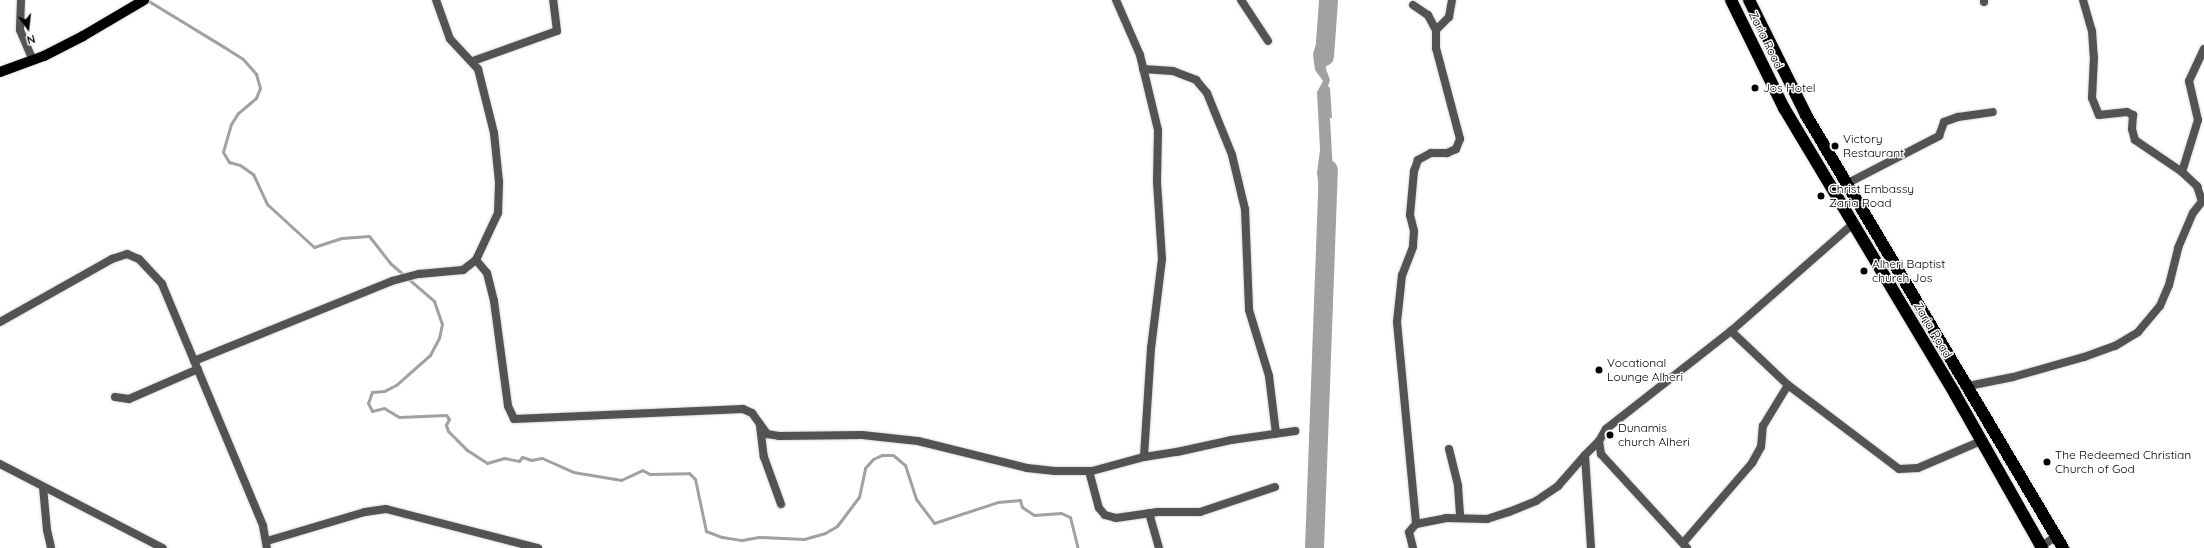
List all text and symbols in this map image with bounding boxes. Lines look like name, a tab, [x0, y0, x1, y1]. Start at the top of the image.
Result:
north arrow	[8, 8, 48, 48]
street label: Zaria Road	[1746, 9, 1786, 71]
text: N	[25, 32, 37, 47]
place label: Jos Hotel	[1763, 81, 1815, 95]
marker: Jos Hotel	[1750, 83, 1760, 93]
place label: Victory Restaurant	[1843, 132, 1904, 160]
marker: Victory Restaurant	[1830, 141, 1840, 151]
place label: Christ Embassy Zaria Road	[1829, 182, 1914, 210]
marker: Christ Embassy Zaria Road	[1816, 191, 1826, 201]
place label: Alheri Baptist church Jos	[1872, 257, 1945, 285]
marker: Alheri Baptist church Jos	[1859, 266, 1869, 276]
street label: Zaria Road	[1911, 300, 1955, 360]
place label: Vocational Lounge Alheri	[1607, 356, 1683, 384]
marker: Vocational Lounge Alheri	[1594, 365, 1604, 375]
place label: Dunamis church Alheri	[1618, 421, 1690, 449]
marker: Dunamis church Alheri	[1605, 430, 1615, 440]
place label: The Redeemed Christian Church of God	[2055, 448, 2191, 476]
marker: The Redeemed Christian Church of God	[2042, 457, 2052, 467]

